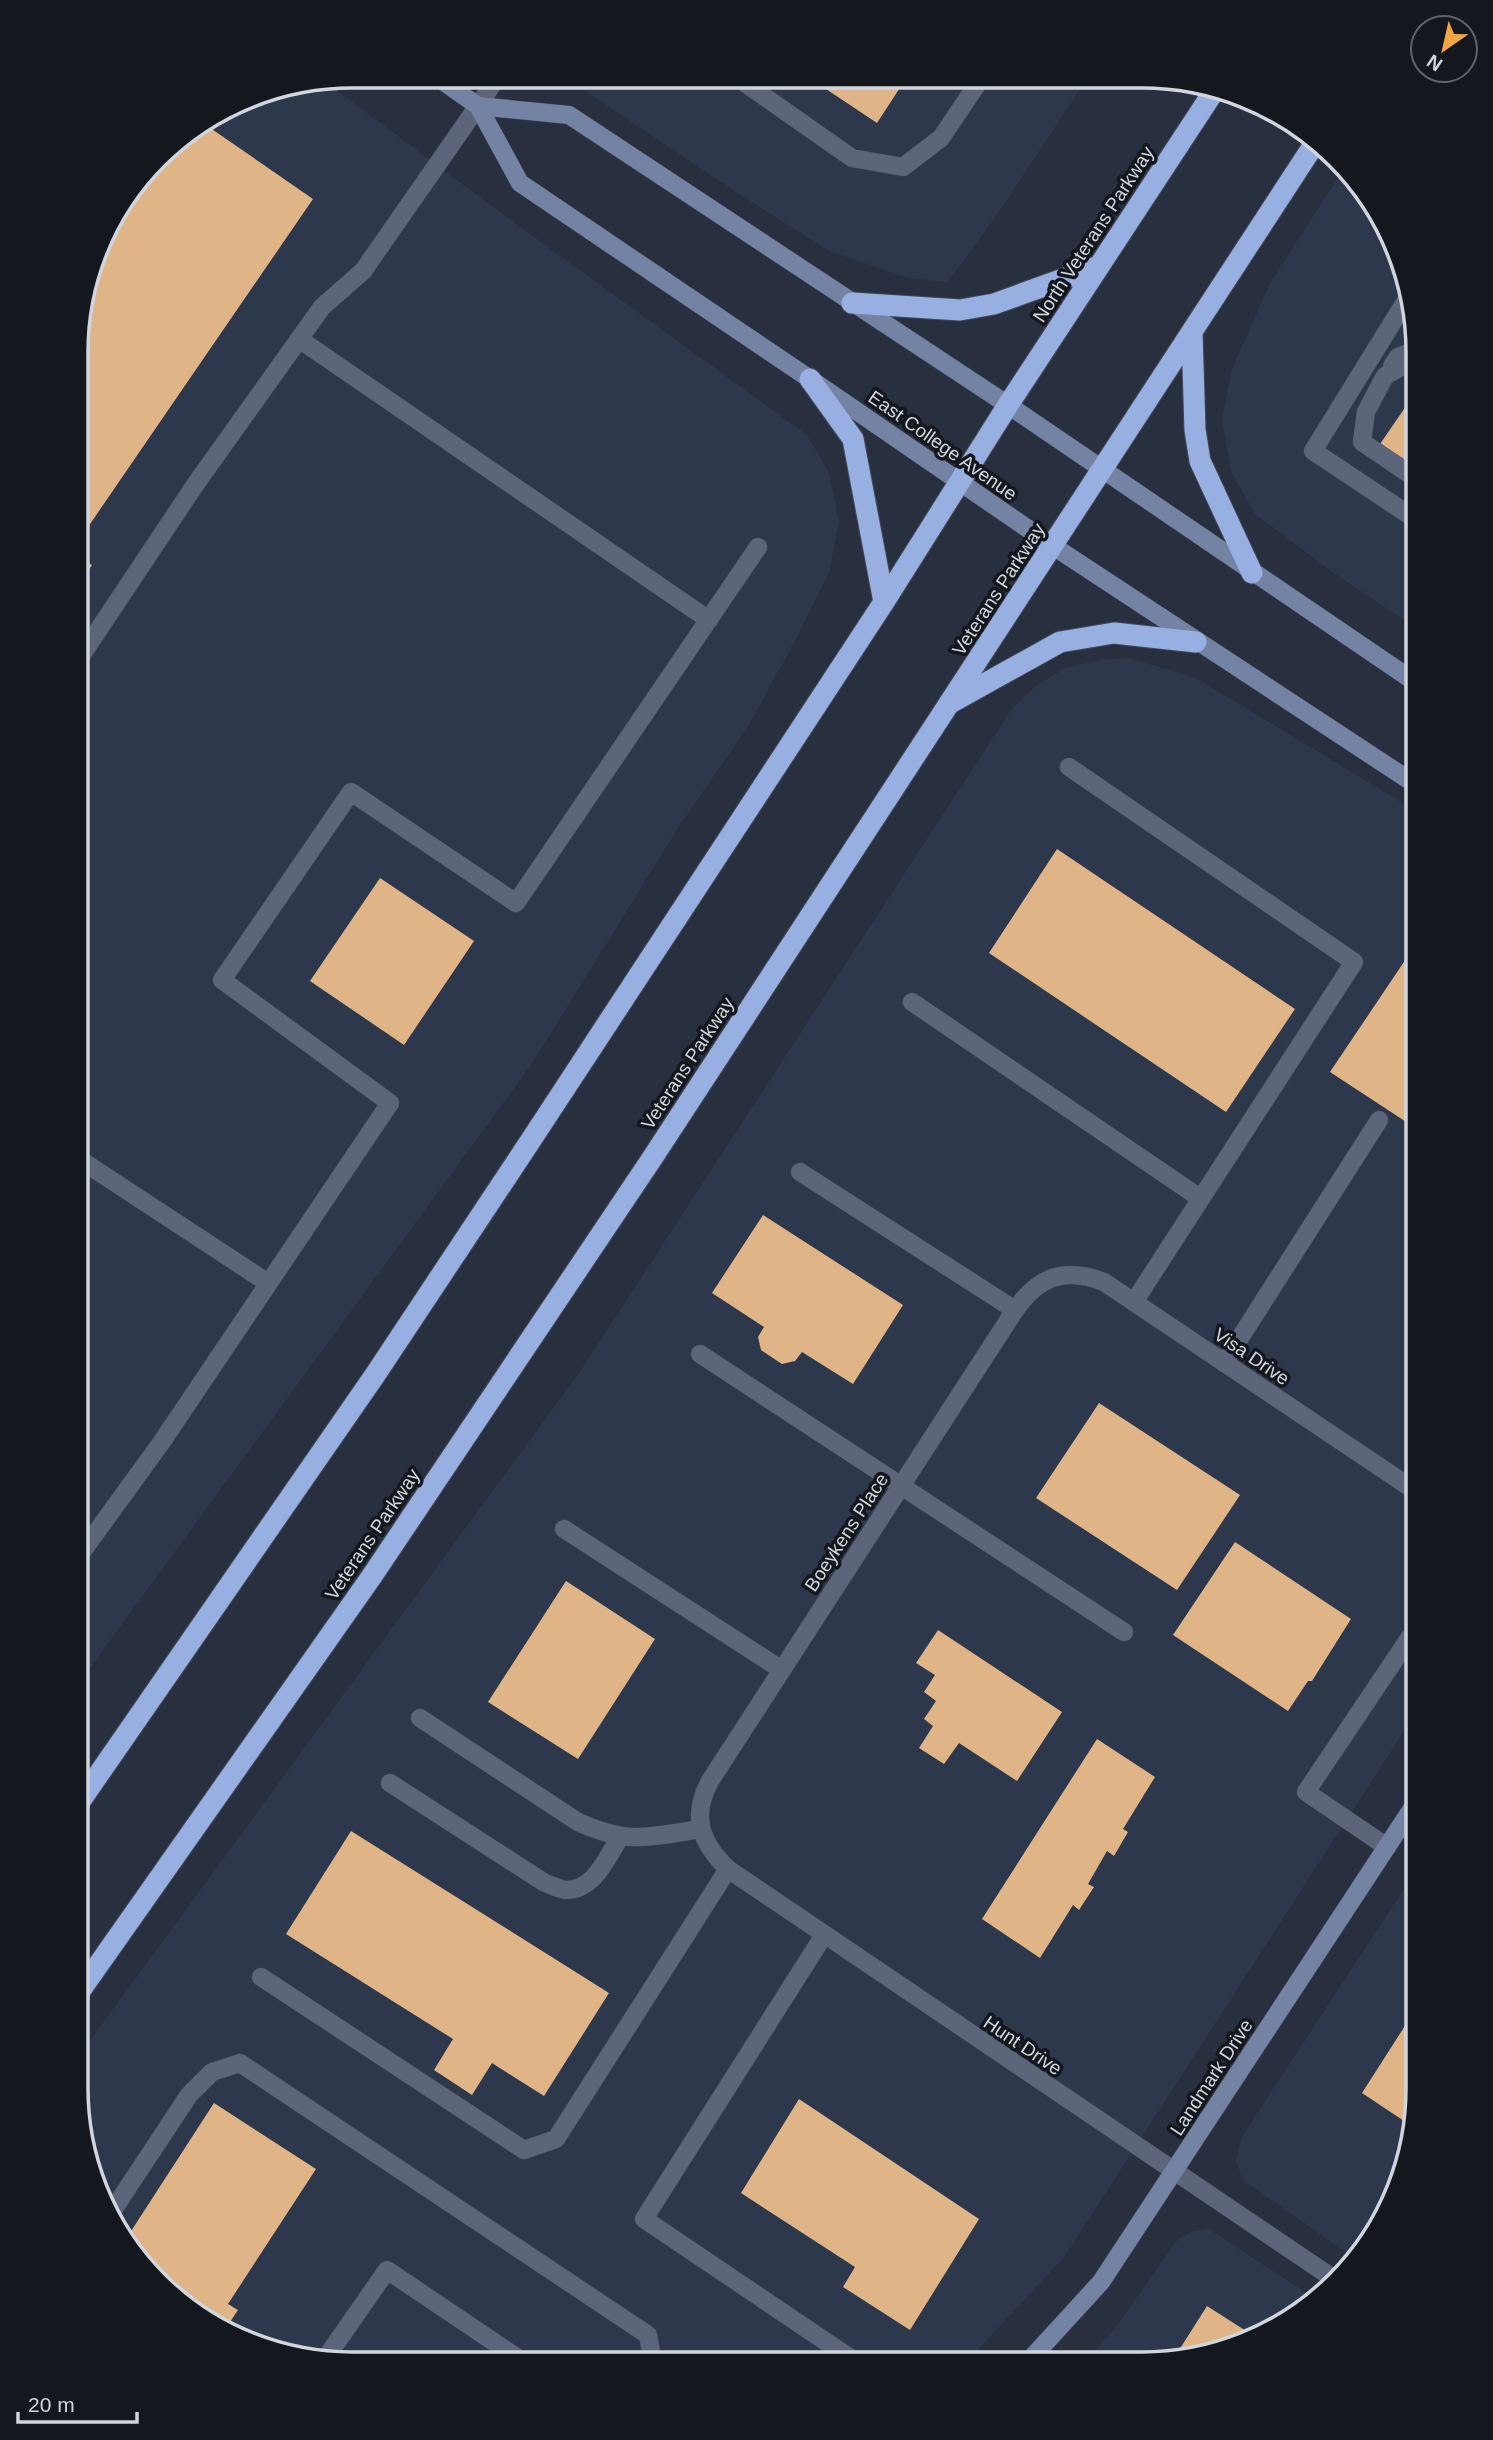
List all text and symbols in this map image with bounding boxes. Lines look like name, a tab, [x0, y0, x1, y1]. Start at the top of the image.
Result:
north arrow	[1409, 14, 1479, 84]
text: N	[1423, 50, 1446, 75]
street label: North Veterans Parkway	[1029, 142, 1158, 326]
street label: East College Avenue	[865, 386, 1021, 505]
street label: Veterans Parkway	[948, 519, 1049, 659]
street label: Veterans Parkway	[637, 993, 738, 1133]
street label: Visa Drive	[1210, 1324, 1293, 1389]
street label: Veterans Parkway	[321, 1465, 424, 1604]
street label: Boeykens Place	[801, 1469, 892, 1595]
street label: Hunt Drive	[980, 2012, 1066, 2079]
street label: Landmark Drive	[1166, 2015, 1257, 2139]
scale bar	[18, 2380, 136, 2424]
text: 20 m	[28, 2393, 75, 2416]

